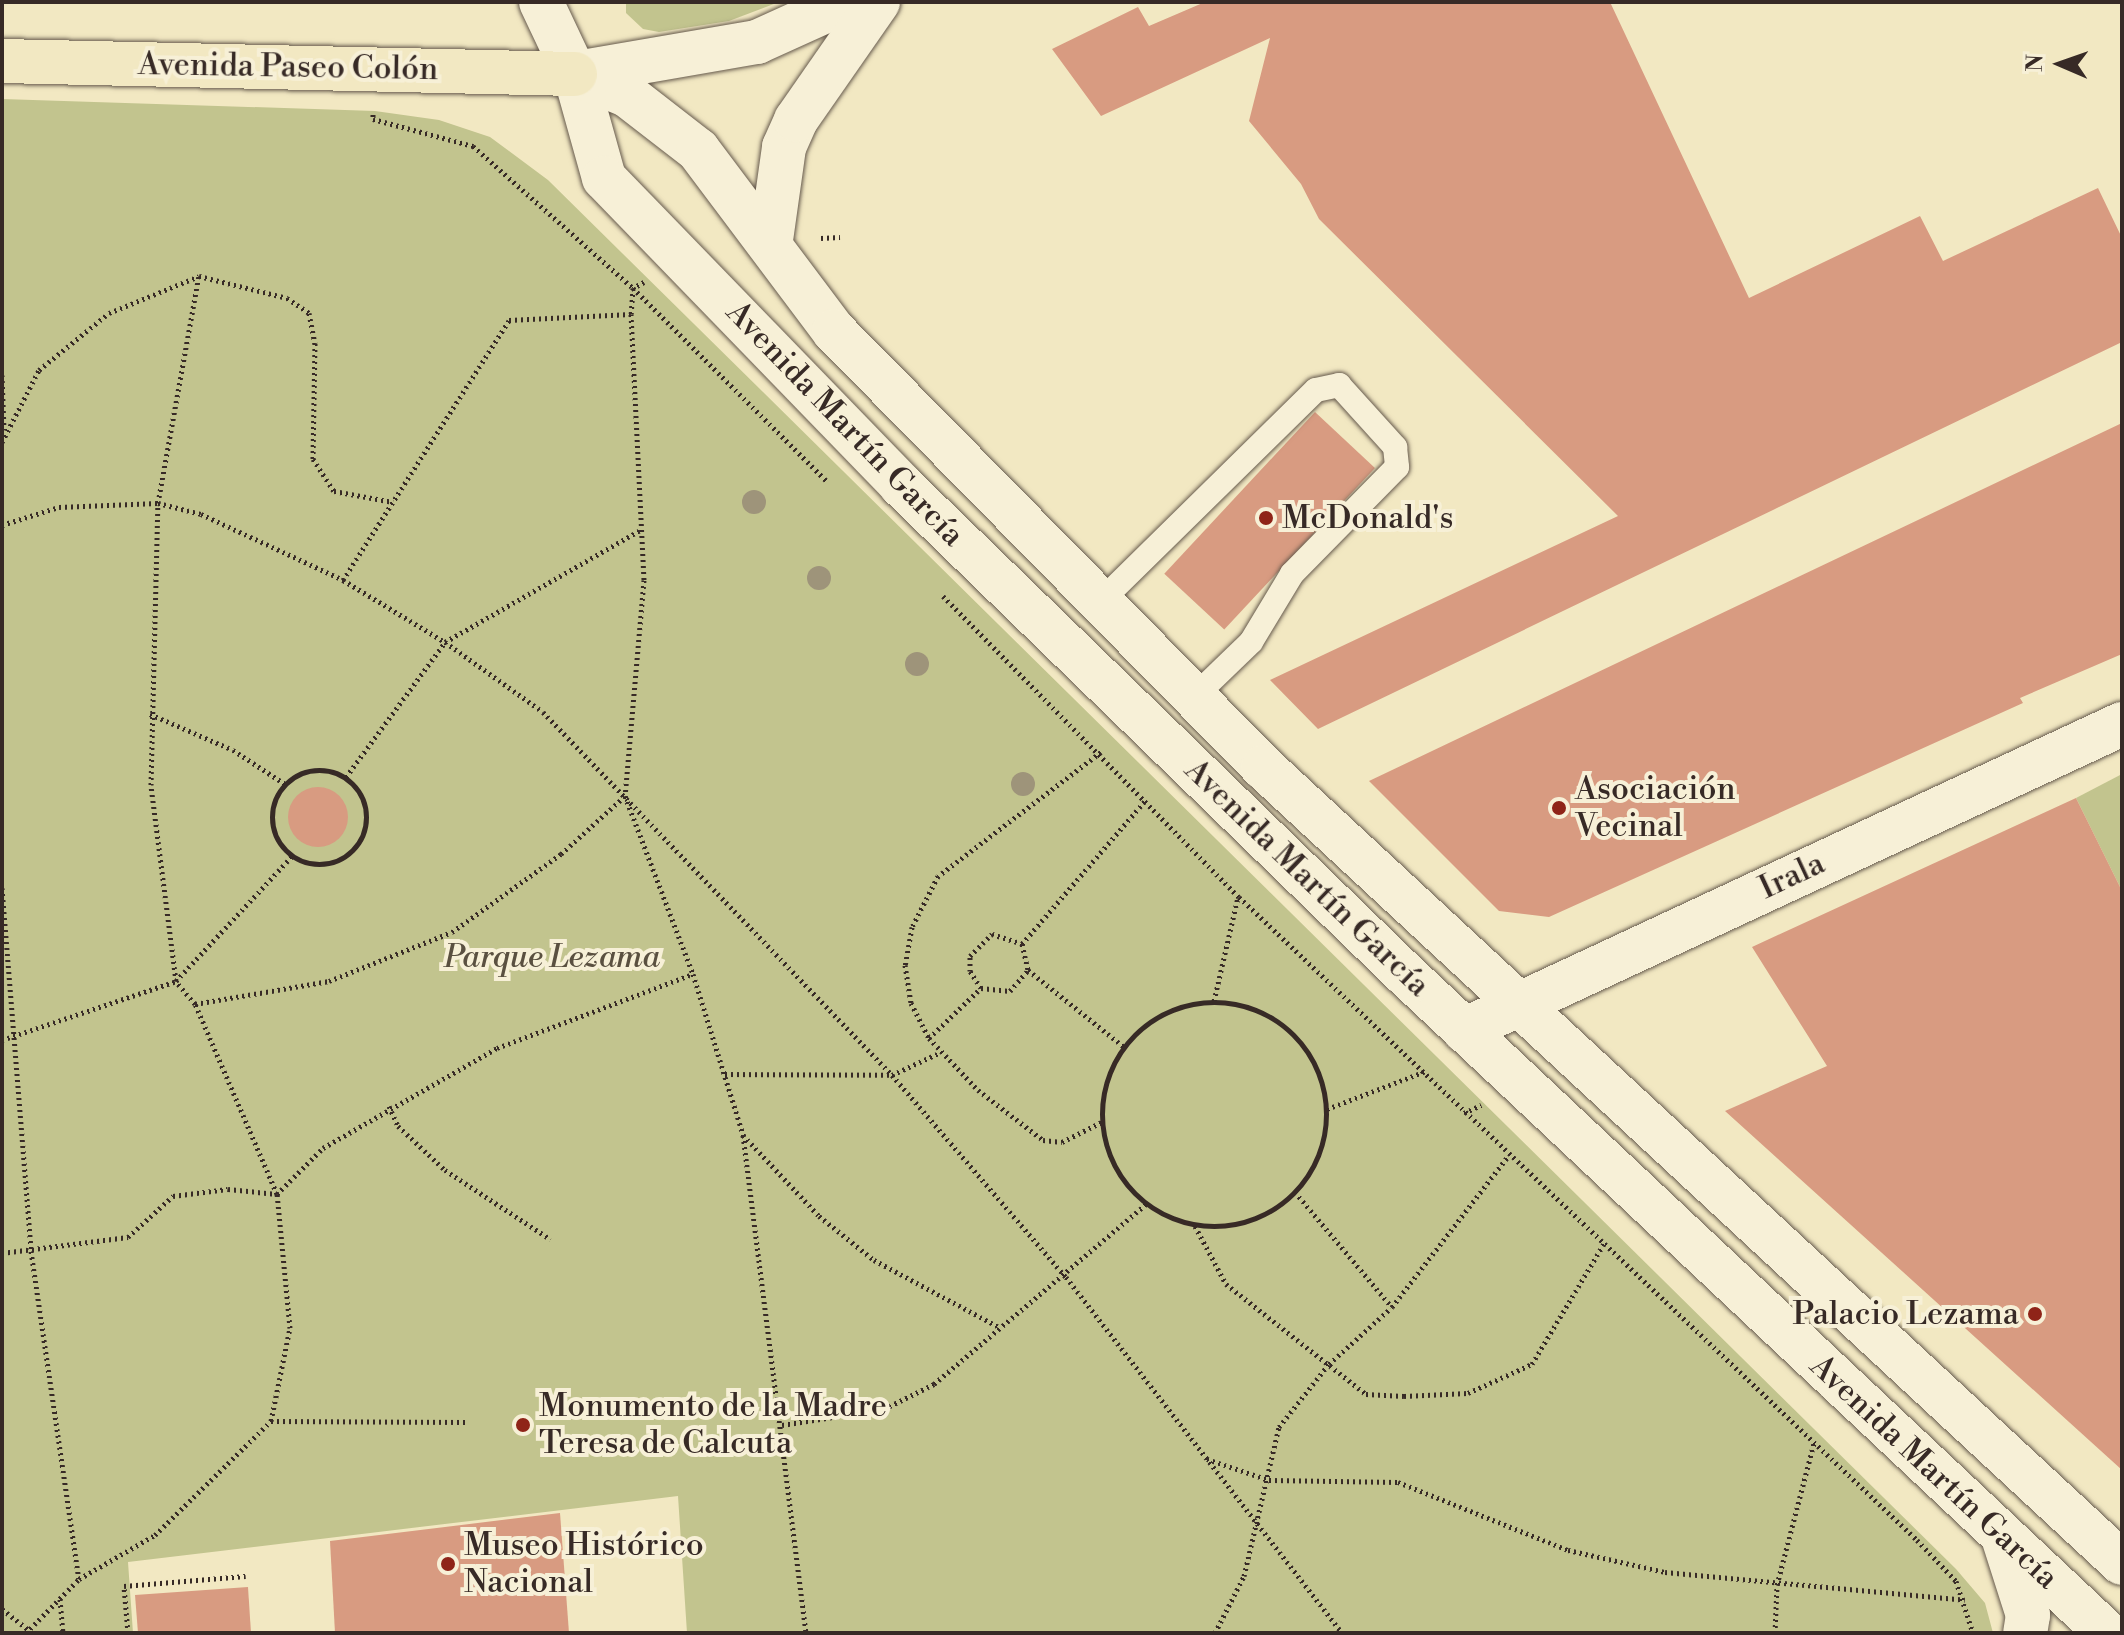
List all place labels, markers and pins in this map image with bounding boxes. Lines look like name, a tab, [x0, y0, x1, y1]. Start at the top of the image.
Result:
place label: McDonald's	[1282, 499, 1453, 537]
marker: McDonald's	[1257, 509, 1275, 527]
place label: Asociación Vecinal	[1575, 771, 1736, 846]
marker: Asociación Vecinal	[1550, 799, 1568, 817]
place label: Palacio Lezama	[1793, 1295, 2019, 1333]
marker: Palacio Lezama	[2026, 1305, 2044, 1323]
place label: Monumento de la Madre Teresa de Calcuta	[539, 1388, 887, 1463]
marker: Monumento de la Madre Teresa de Calcuta	[514, 1416, 532, 1434]
place label: Museo Histórico Nacional	[464, 1527, 704, 1602]
marker: Museo Histórico Nacional	[439, 1555, 457, 1573]

